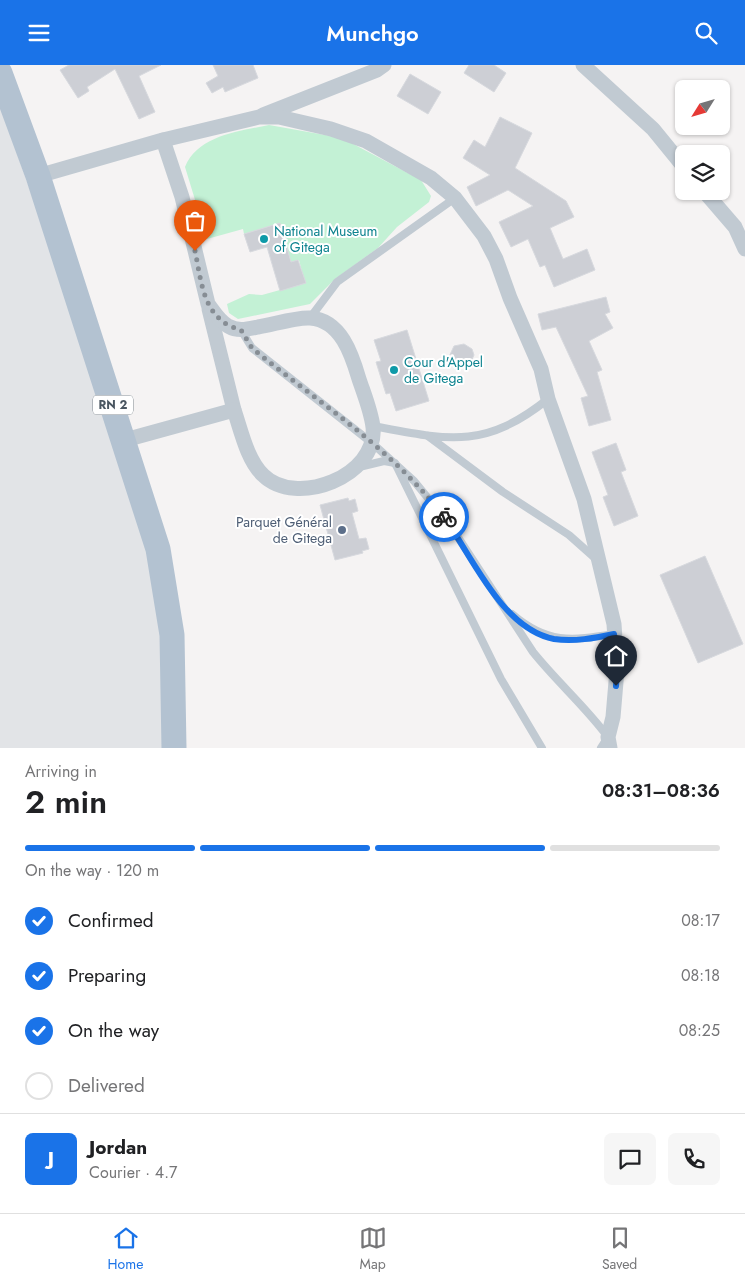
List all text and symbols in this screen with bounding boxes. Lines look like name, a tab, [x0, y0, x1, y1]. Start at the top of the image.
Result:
text: Munchgo	[326, 17, 419, 49]
icon: menu	[25, 19, 53, 47]
icon: search	[692, 19, 720, 47]
north arrow	[675, 80, 730, 135]
map controls	[675, 80, 730, 200]
button: layers	[675, 145, 730, 200]
pin	[174, 200, 216, 251]
icon: bag	[181, 207, 209, 235]
place label: National Museum of Gitega	[274, 221, 378, 257]
marker: National Museum of Gitega	[258, 233, 270, 245]
place label: Cour d'Appel de Gitega	[404, 352, 483, 388]
marker: Cour d'Appel de Gitega	[388, 364, 400, 376]
road number: RN 2	[93, 395, 133, 415]
courier	[419, 492, 469, 542]
icon: bike	[430, 503, 458, 531]
place label: Parquet Général de Gitega	[236, 512, 332, 548]
marker: Parquet Général de Gitega	[336, 524, 348, 536]
pin	[595, 635, 637, 686]
icon: home	[602, 642, 630, 670]
text: Arriving in	[25, 760, 97, 783]
text: 08:31–08:36	[602, 777, 720, 804]
text: 2 min	[25, 779, 107, 825]
text: On the way · 120 m	[25, 859, 159, 882]
icon: check	[25, 907, 53, 935]
text: Confirmed	[68, 907, 154, 934]
text: 08:17	[681, 909, 720, 932]
icon: check	[25, 962, 53, 990]
text: Preparing	[68, 962, 146, 989]
text: 08:18	[681, 964, 720, 987]
icon: check	[25, 1017, 53, 1045]
text: On the way	[68, 1017, 159, 1044]
text: 08:25	[679, 1019, 720, 1042]
text: Delivered	[68, 1072, 145, 1099]
button: chat	[604, 1133, 656, 1185]
button: phone	[668, 1133, 720, 1185]
text: Jordan	[89, 1134, 147, 1161]
text: J	[48, 1145, 54, 1172]
text: Courier · 4.7	[89, 1161, 177, 1184]
tab: Home	[108, 1224, 143, 1274]
tab: Map	[359, 1224, 387, 1274]
tab: Saved	[602, 1224, 637, 1274]

